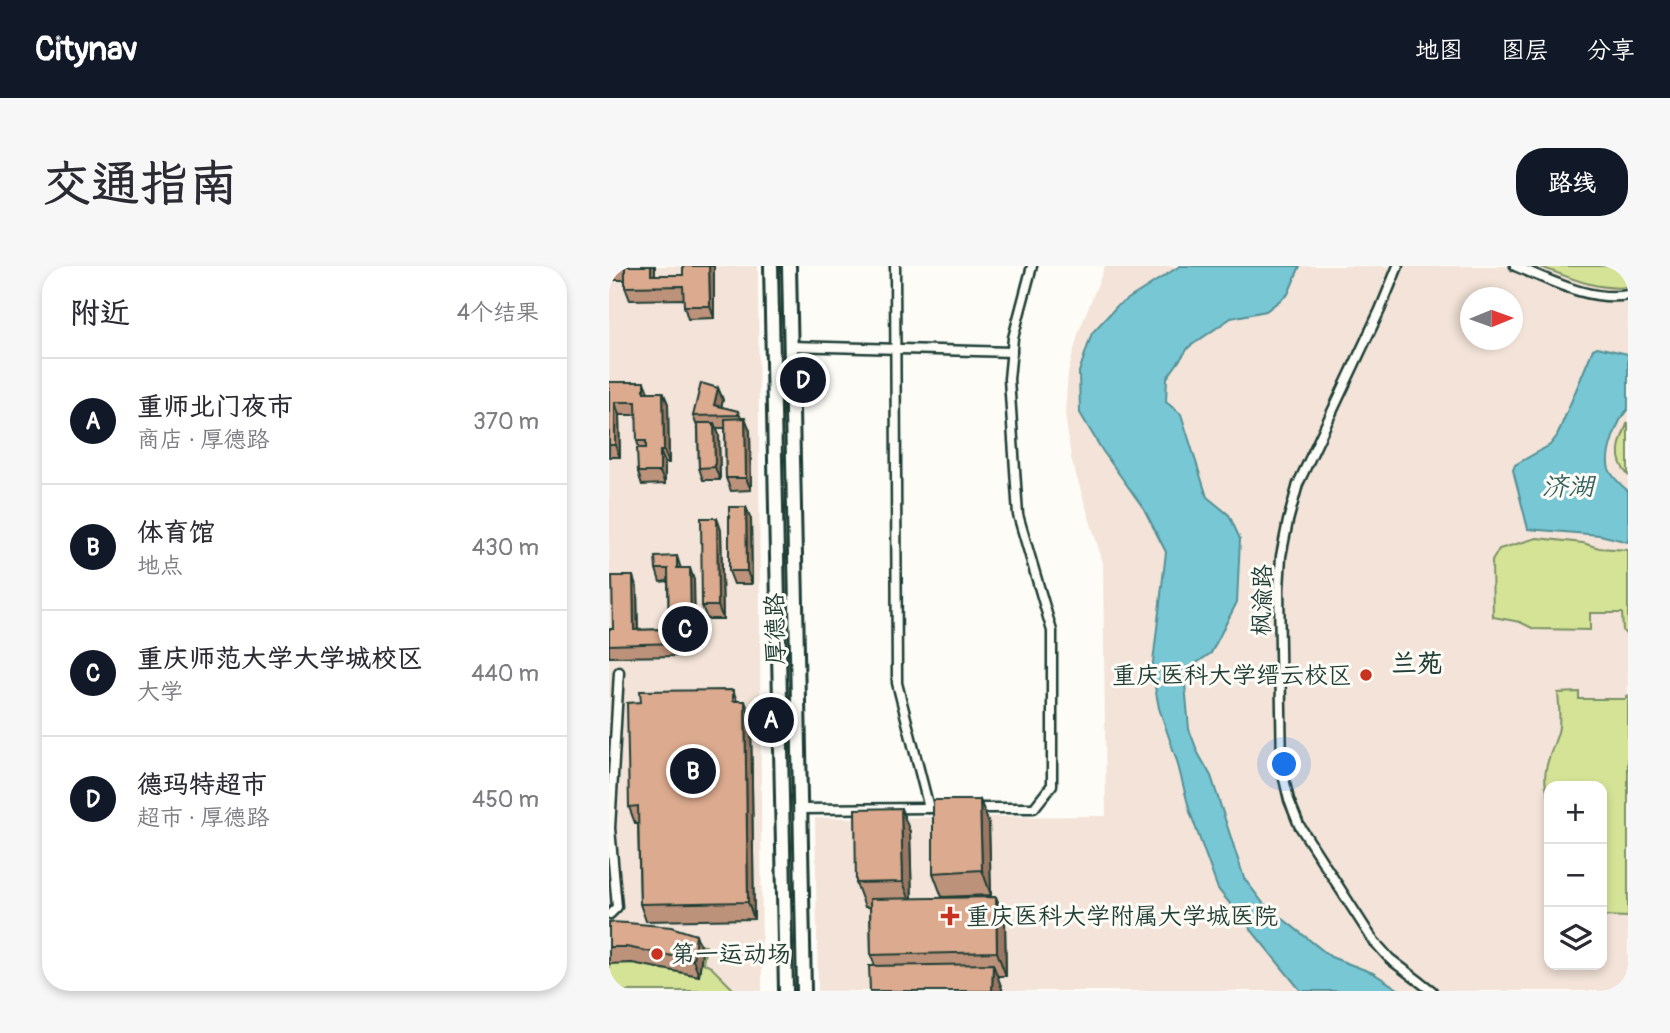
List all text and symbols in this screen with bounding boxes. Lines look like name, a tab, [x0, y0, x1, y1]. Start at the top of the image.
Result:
text: Citynav	[35, 29, 138, 70]
text: 地图	[1415, 36, 1463, 65]
text: 图层	[1501, 36, 1549, 65]
text: 分享	[1587, 36, 1635, 65]
button: 路线	[1516, 148, 1628, 216]
text: 交通指南	[42, 154, 238, 215]
north arrow	[1460, 287, 1523, 350]
text: 附近	[70, 295, 130, 332]
text: 4个结果	[457, 298, 539, 327]
pin: D	[780, 354, 826, 406]
text: 重师北门夜市	[137, 391, 293, 423]
text: A	[86, 407, 100, 436]
text: 370 m	[473, 407, 539, 436]
text: 商店 · 厚德路	[137, 425, 269, 454]
water label: 济湖	[1542, 471, 1597, 503]
text: 体育馆	[137, 517, 215, 549]
text: B	[86, 533, 100, 562]
text: 430 m	[472, 533, 539, 562]
text: 地点	[137, 551, 183, 580]
street label: 枫渝路	[1247, 564, 1278, 636]
street label: 厚德路	[760, 593, 791, 665]
pin: C	[662, 603, 708, 655]
text: 重庆师范大学大学城校区	[137, 643, 423, 675]
district label: 兰苑	[1391, 648, 1443, 680]
text: C	[86, 659, 100, 688]
text: 440 m	[471, 659, 539, 688]
place label: 重庆医科大学缙云校区	[1112, 661, 1352, 690]
marker: 重庆医科大学缙云校区	[1358, 667, 1374, 683]
text: 大学	[137, 677, 183, 706]
pin: A	[748, 694, 794, 746]
pin: B	[670, 745, 716, 797]
your location	[1267, 747, 1301, 781]
text: 德玛特超市	[137, 769, 267, 801]
map controls	[1544, 781, 1607, 970]
button: +	[1544, 781, 1607, 844]
text: D	[86, 785, 100, 814]
text: 450 m	[472, 785, 539, 814]
text: 超市 · 厚德路	[137, 803, 269, 832]
button: −	[1544, 844, 1607, 907]
place label: 重庆医科大学附属大学城医院	[966, 902, 1278, 931]
marker: 重庆医科大学附属大学城医院	[940, 906, 960, 926]
button: layers	[1544, 907, 1607, 970]
place label: 第一运动场	[671, 940, 791, 969]
marker: 第一运动场	[649, 946, 665, 962]

